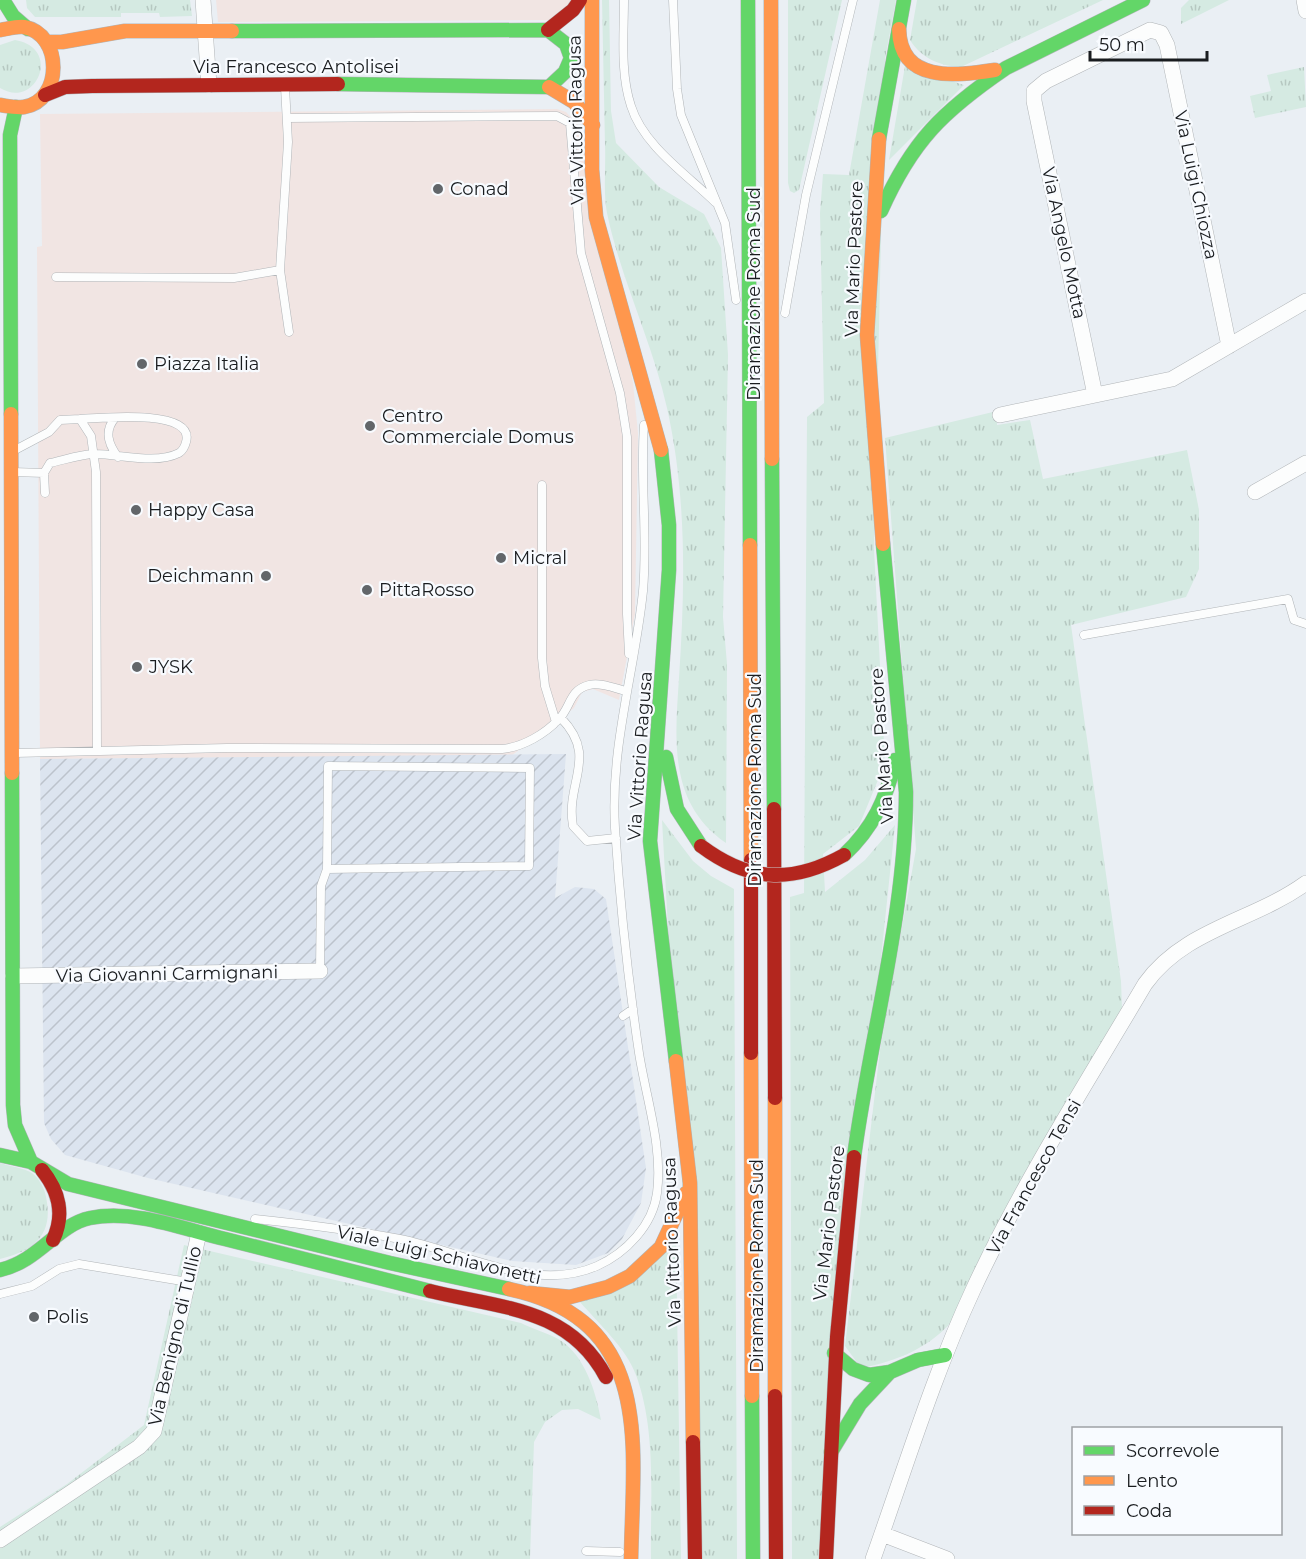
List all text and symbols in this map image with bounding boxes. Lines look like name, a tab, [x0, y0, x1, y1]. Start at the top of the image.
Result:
scale bar	[1090, 24, 1207, 62]
text: 50 m	[1099, 34, 1145, 56]
street label: Via Vittorio Ragusa	[564, 35, 588, 205]
street label: Via Francesco Antolisei	[193, 56, 399, 78]
street label: Via Luigi Chiozza	[1169, 109, 1223, 261]
street label: Via Angelo Motta	[1037, 165, 1091, 321]
place label: Conad	[450, 178, 509, 200]
street label: Via Mario Pastore	[840, 180, 868, 338]
marker: Conad	[431, 182, 445, 196]
street label: Diramazione Roma Sud	[743, 187, 765, 401]
place label: Piazza Italia	[154, 353, 259, 375]
marker: Piazza Italia	[135, 357, 149, 371]
place label: Centro Commerciale Domus	[382, 405, 574, 448]
marker: Centro Commerciale Domus	[363, 419, 377, 433]
place label: Happy Casa	[148, 499, 255, 521]
marker: Happy Casa	[129, 503, 143, 517]
place label: Micral	[513, 547, 567, 569]
marker: Micral	[494, 551, 508, 565]
place label: Deichmann	[147, 565, 254, 587]
marker: Deichmann	[259, 569, 273, 583]
place label: PittaRosso	[379, 579, 474, 601]
marker: PittaRosso	[360, 583, 374, 597]
place label: JYSK	[148, 656, 193, 678]
marker: JYSK	[130, 660, 144, 674]
street label: Via Mario Pastore	[866, 667, 898, 825]
street label: Via Vittorio Ragusa	[623, 670, 657, 842]
street label: Diramazione Roma Sud	[744, 673, 766, 887]
street label: Via Giovanni Carmignani	[56, 961, 278, 987]
street label: Via Francesco Tensi	[982, 1095, 1086, 1259]
street label: Via Mario Pastore	[809, 1144, 849, 1302]
street label: Via Vittorio Ragusa	[658, 1157, 686, 1327]
street label: Diramazione Roma Sud	[746, 1159, 768, 1373]
street label: Viale Luigi Schiavonetti	[335, 1221, 543, 1289]
street label: Via Benigno di Tullio	[144, 1244, 206, 1428]
place label: Polis	[46, 1306, 89, 1328]
marker: Polis	[27, 1310, 41, 1324]
legend	[1072, 1427, 1282, 1535]
text: Scorrevole	[1126, 1440, 1220, 1462]
text: Lento	[1126, 1470, 1178, 1492]
text: Coda	[1126, 1500, 1172, 1522]

